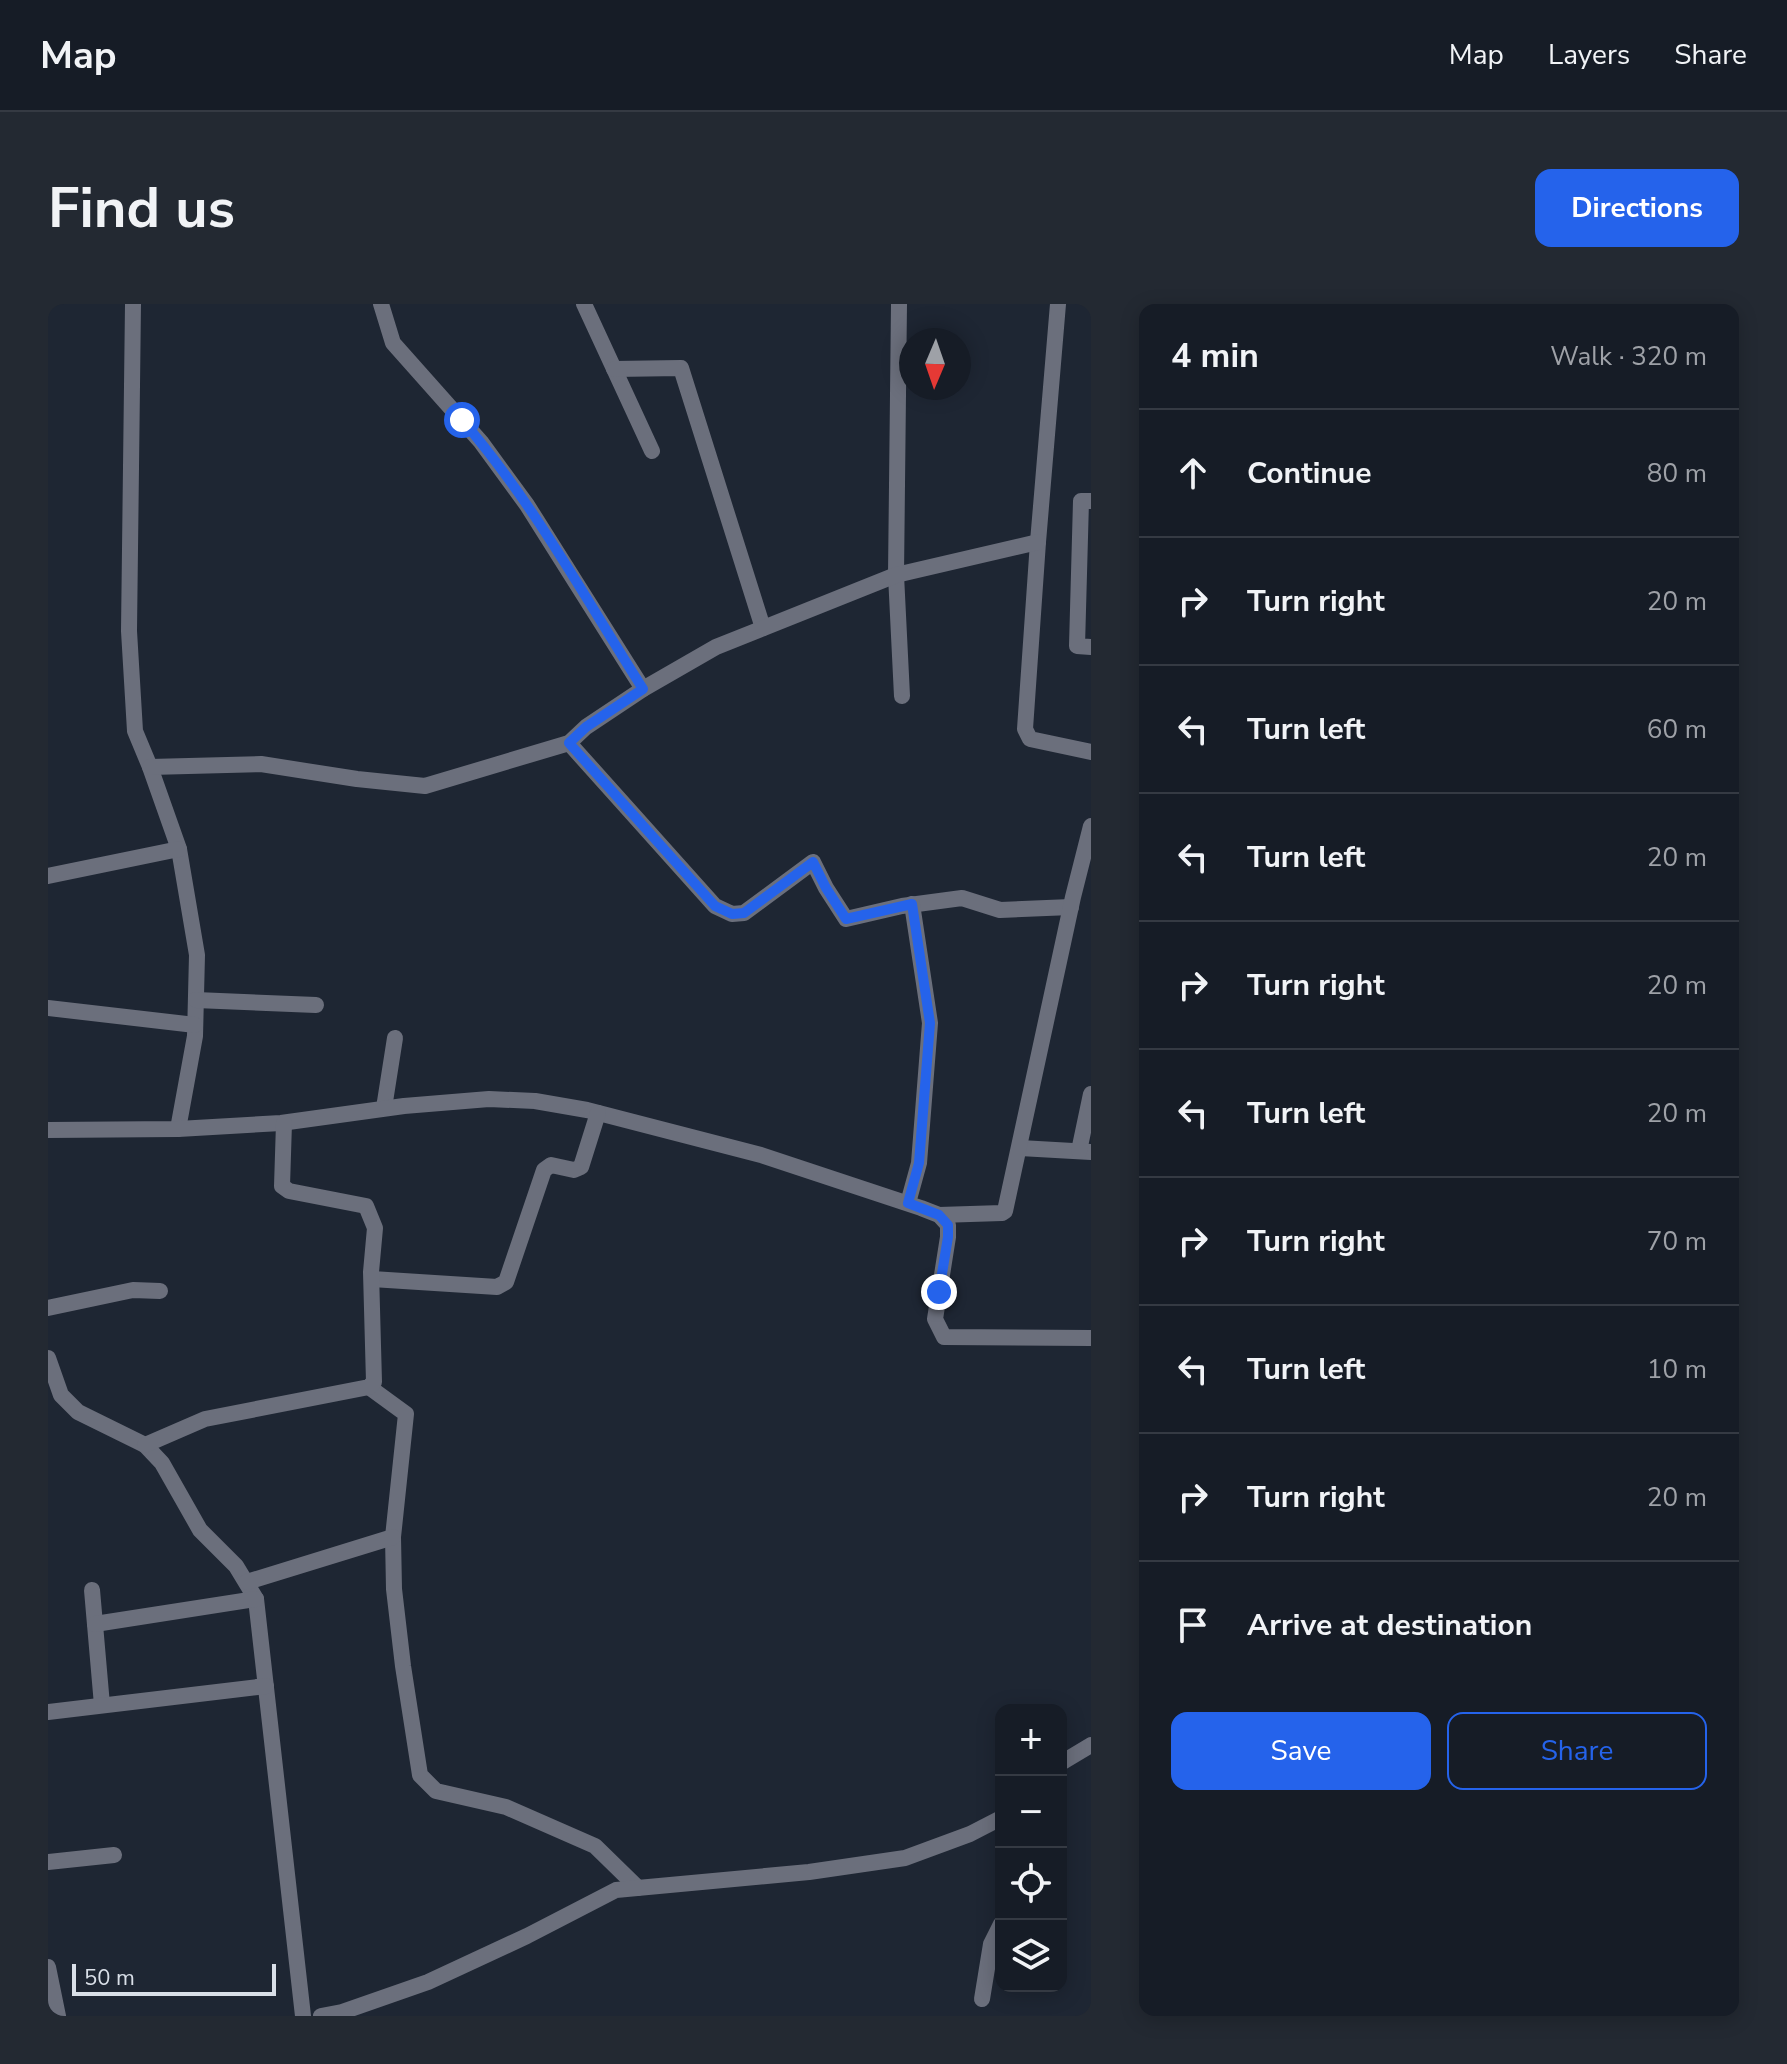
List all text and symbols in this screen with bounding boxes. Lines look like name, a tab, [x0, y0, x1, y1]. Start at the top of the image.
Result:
text: Map	[40, 30, 117, 81]
text: Map	[1449, 36, 1504, 74]
text: Layers	[1548, 36, 1630, 74]
text: Share	[1674, 36, 1747, 74]
button: Directions	[1535, 169, 1739, 247]
text: Find us	[48, 170, 235, 247]
north arrow	[899, 328, 971, 400]
text: 4 min	[1171, 333, 1259, 379]
text: Walk · 320 m	[1550, 339, 1707, 374]
route start	[444, 402, 480, 438]
icon: ahead	[1171, 451, 1215, 495]
text: Continue	[1247, 453, 1372, 494]
text: 80 m	[1647, 456, 1707, 491]
icon: right	[1171, 579, 1215, 623]
text: Turn right	[1247, 581, 1385, 622]
text: 20 m	[1647, 584, 1707, 619]
icon: left	[1171, 707, 1215, 751]
text: Turn left	[1247, 709, 1365, 750]
text: 60 m	[1647, 712, 1707, 747]
icon: left	[1171, 835, 1215, 879]
text: Turn left	[1247, 837, 1365, 878]
text: 20 m	[1647, 840, 1707, 875]
icon: right	[1171, 963, 1215, 1007]
text: Turn right	[1247, 965, 1385, 1006]
text: 20 m	[1647, 968, 1707, 1003]
icon: left	[1171, 1091, 1215, 1135]
text: Turn left	[1247, 1093, 1365, 1134]
text: 20 m	[1647, 1096, 1707, 1131]
icon: right	[1171, 1219, 1215, 1263]
text: Turn right	[1247, 1221, 1385, 1262]
text: 70 m	[1647, 1224, 1707, 1259]
route end	[921, 1274, 957, 1310]
icon: left	[1171, 1347, 1215, 1391]
text: Turn left	[1247, 1349, 1365, 1390]
text: 10 m	[1647, 1352, 1707, 1387]
icon: right	[1171, 1475, 1215, 1519]
text: Turn right	[1247, 1477, 1385, 1518]
text: 20 m	[1647, 1480, 1707, 1515]
icon: arrive	[1171, 1603, 1215, 1647]
text: Arrive at destination	[1247, 1605, 1532, 1646]
map controls	[995, 1704, 1067, 1992]
button: +	[995, 1704, 1067, 1776]
button: Save	[1171, 1712, 1431, 1790]
button: Share	[1447, 1712, 1707, 1790]
button: −	[995, 1776, 1067, 1848]
button: locate	[995, 1848, 1067, 1920]
button: layers	[995, 1920, 1067, 1992]
scale bar	[72, 1960, 276, 1996]
text: 50 m	[84, 1963, 135, 1993]

